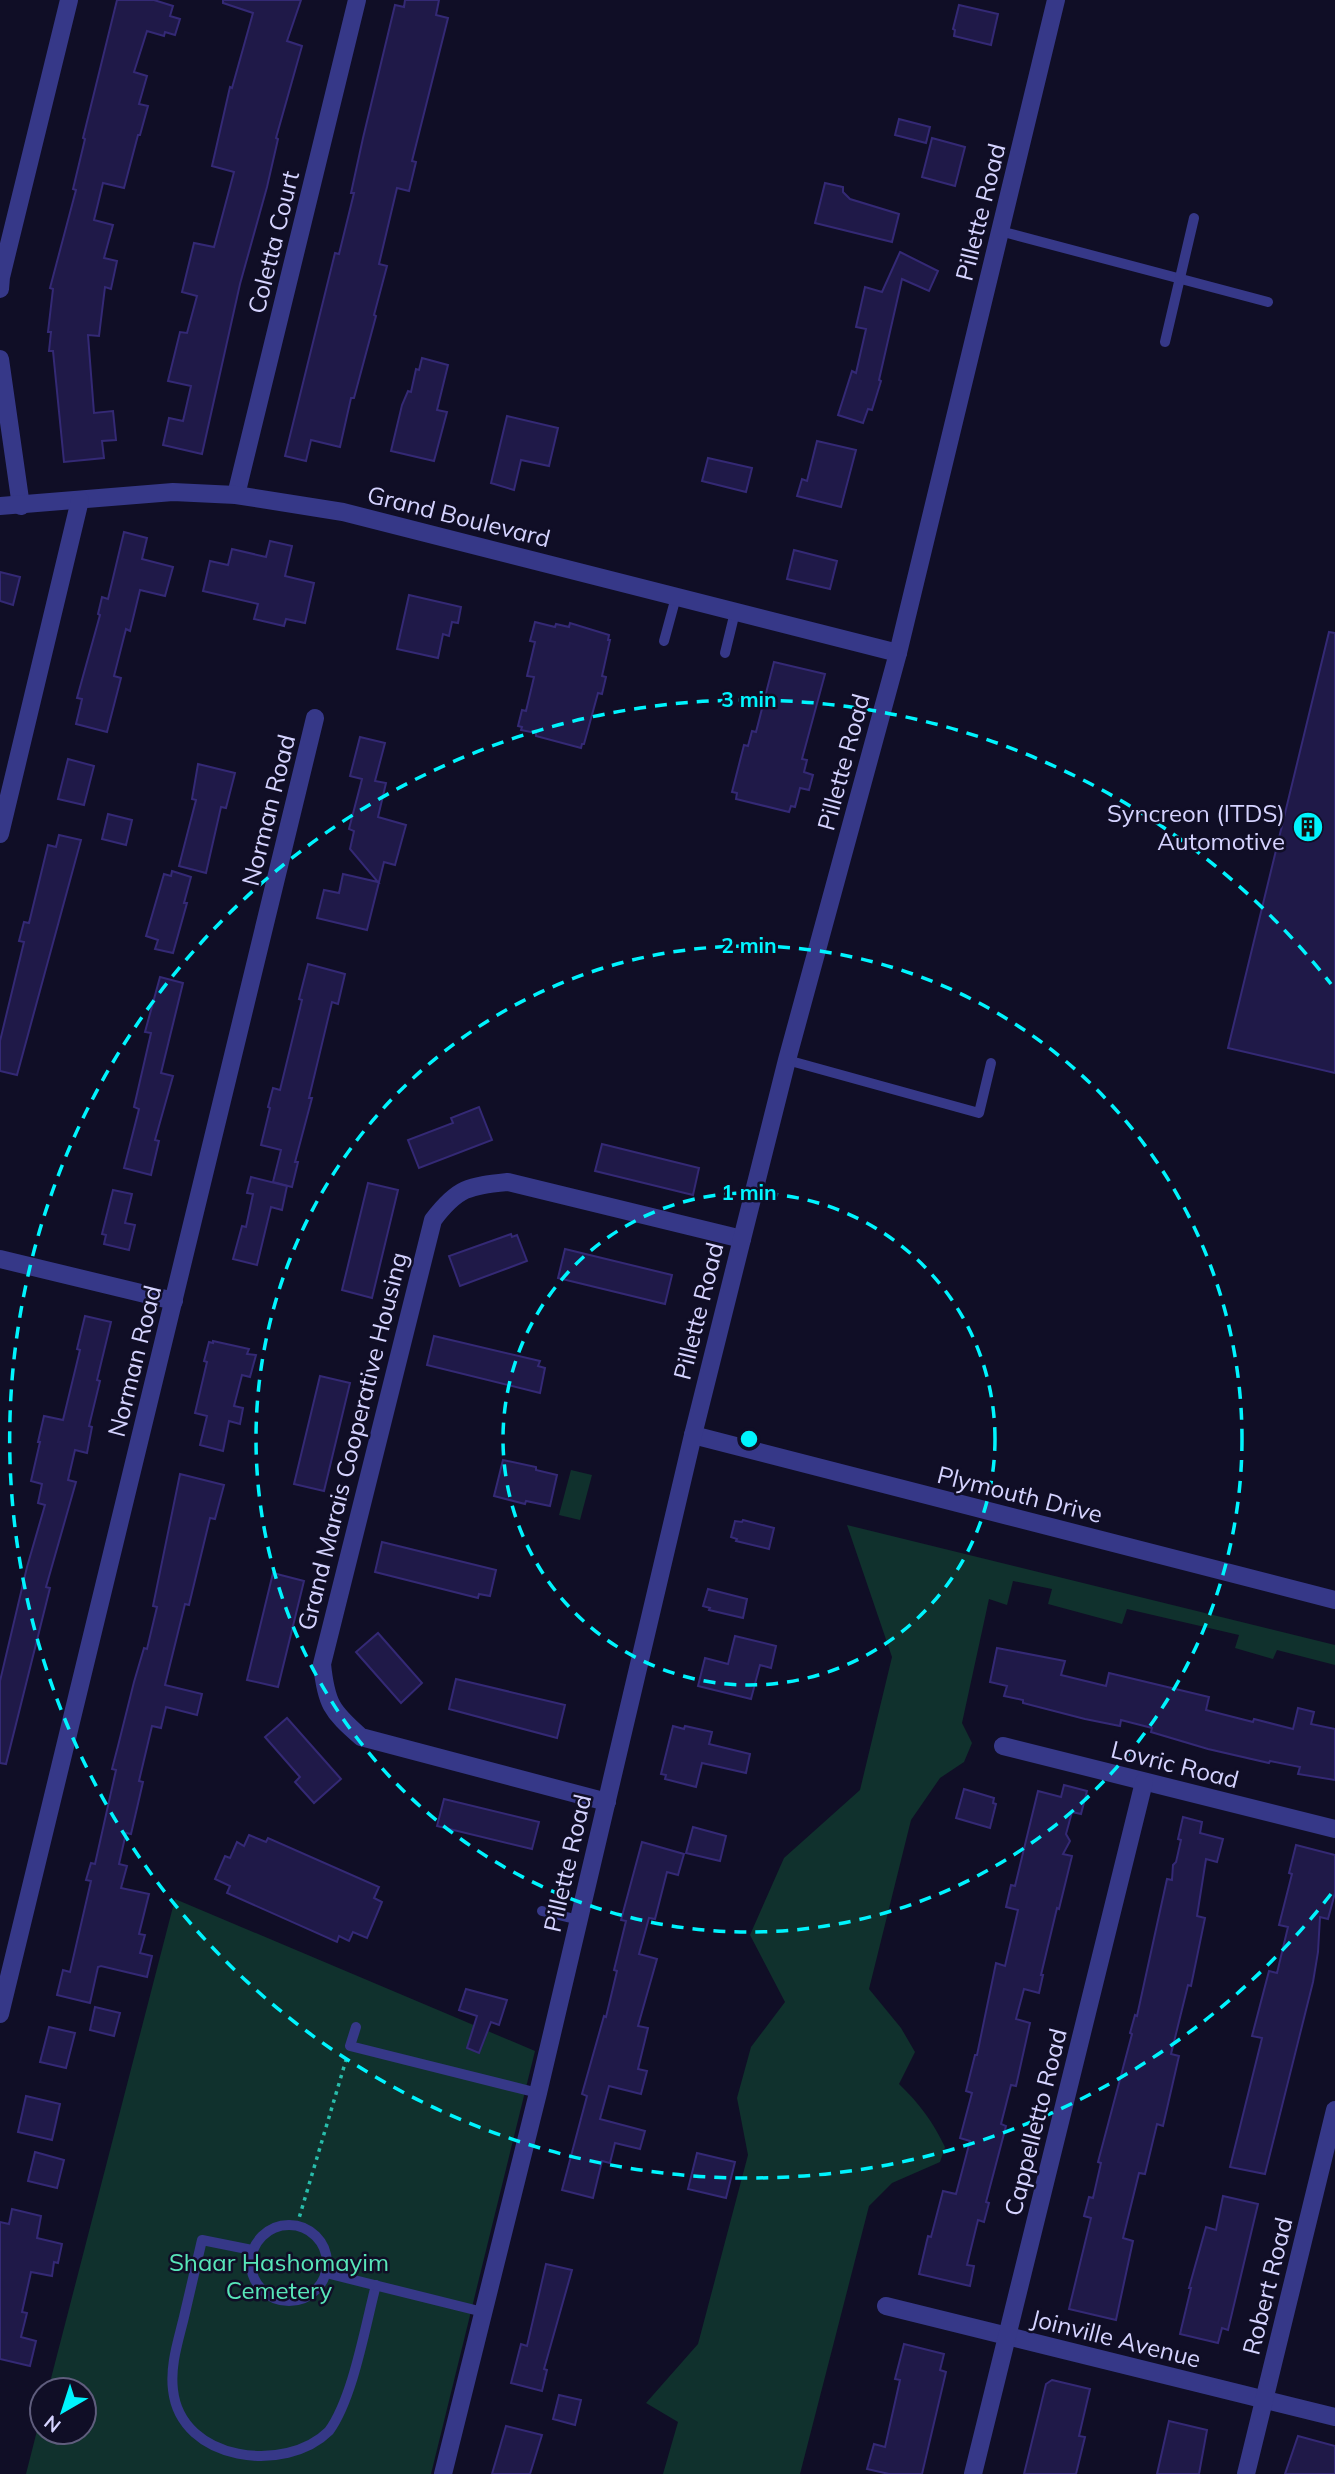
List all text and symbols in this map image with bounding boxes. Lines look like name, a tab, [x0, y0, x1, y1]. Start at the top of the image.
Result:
street label: Pillette Road	[948, 140, 1012, 284]
street label: Coletta Court	[241, 168, 305, 316]
street label: Grand Boulevard	[364, 479, 554, 553]
text: 3 min	[721, 686, 777, 712]
street label: Pillette Road	[810, 690, 876, 834]
street label: Norman Road	[235, 731, 301, 889]
place label: Syncreon (ITDS) Automotive	[1107, 798, 1285, 856]
building icon: Syncreon (ITDS) Automotive	[1291, 810, 1325, 844]
text: 2 min	[721, 932, 777, 958]
text: 1 min	[721, 1179, 777, 1205]
street label: Pillette Road	[666, 1239, 730, 1383]
street label: Grand Marais Cooperative Housing	[290, 1249, 414, 1633]
street label: Norman Road	[101, 1282, 167, 1440]
centre of rings	[737, 1427, 761, 1451]
street label: Plymouth Drive	[934, 1459, 1106, 1529]
street label: Lovric Road	[1108, 1734, 1242, 1794]
street label: Pillette Road	[537, 1791, 597, 1935]
street label: Cappelletto Road	[997, 2025, 1073, 2219]
street label: Robert Road	[1235, 2214, 1299, 2358]
park label: Shaar Hashomayim Cemetery	[169, 2247, 389, 2305]
street label: Joinville Avenue	[1028, 2302, 1204, 2374]
north arrow	[28, 2376, 98, 2446]
text: N	[39, 2410, 65, 2438]

